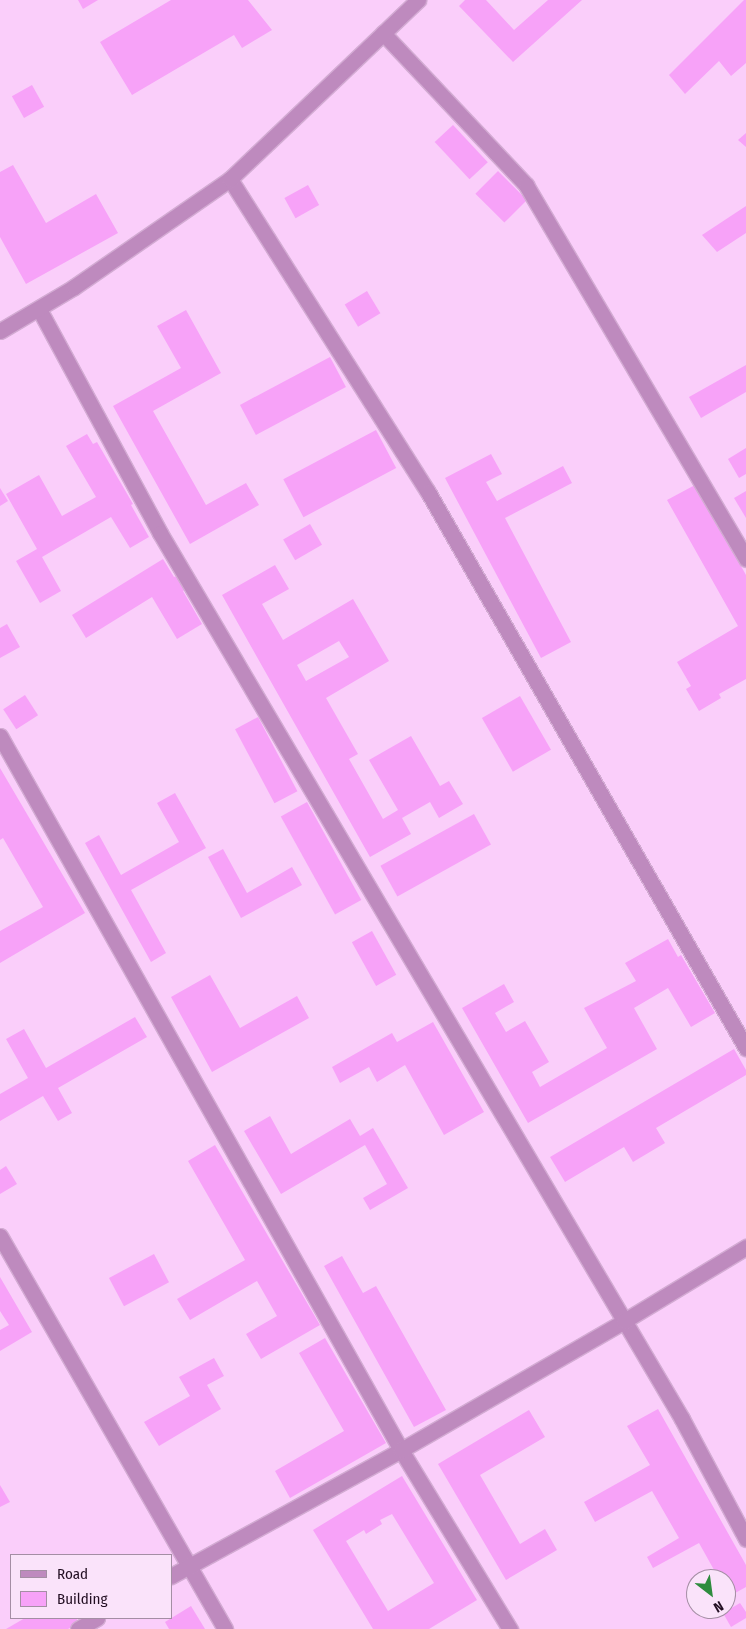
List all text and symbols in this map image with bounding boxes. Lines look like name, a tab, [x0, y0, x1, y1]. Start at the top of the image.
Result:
legend	[10, 1554, 172, 1619]
text: Road	[57, 1565, 88, 1583]
north arrow	[686, 1569, 736, 1619]
text: Building	[57, 1590, 108, 1608]
text: N	[710, 1597, 726, 1616]

